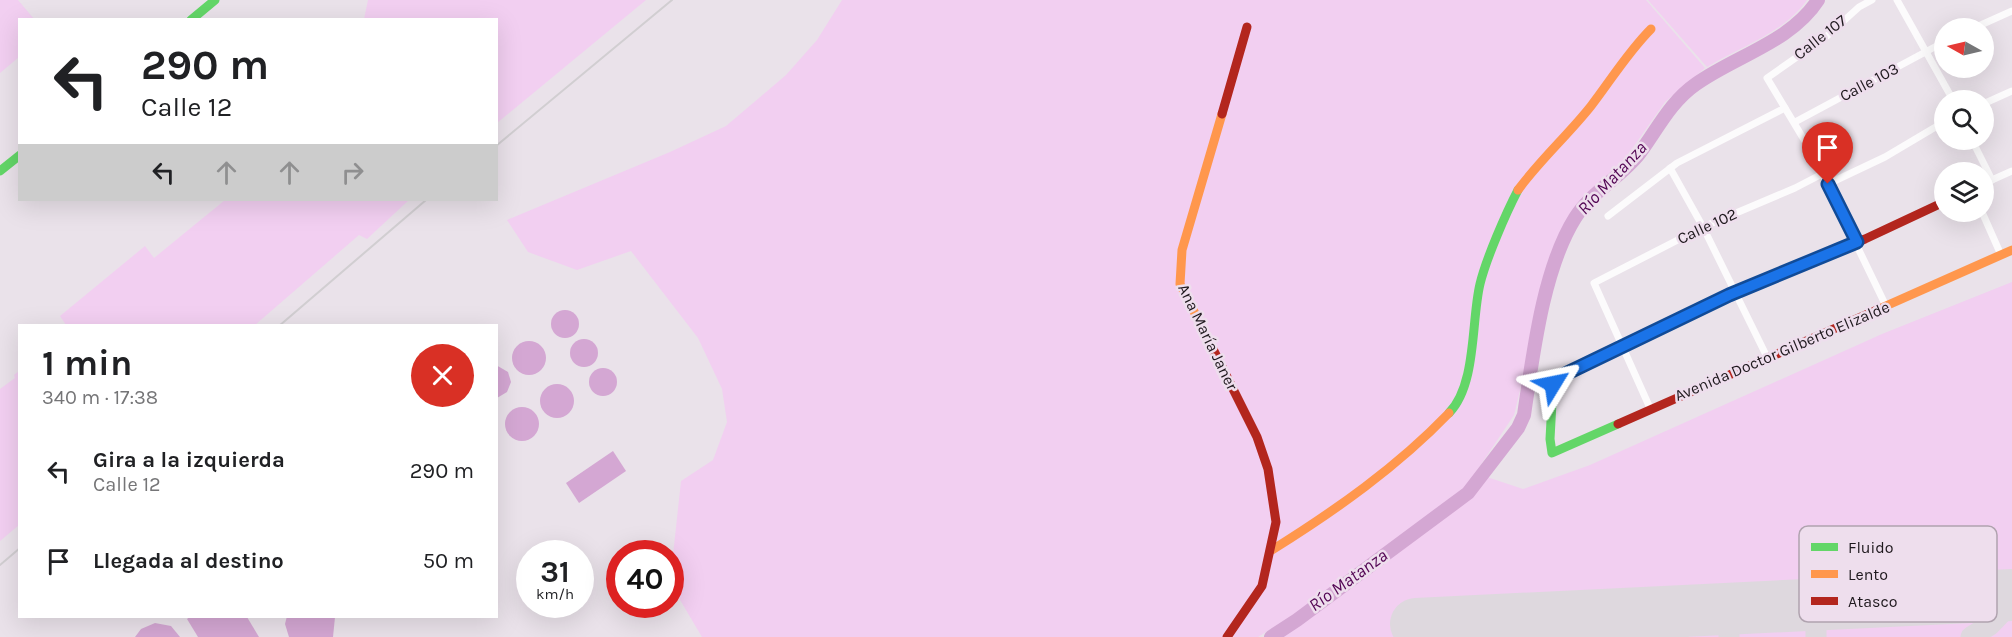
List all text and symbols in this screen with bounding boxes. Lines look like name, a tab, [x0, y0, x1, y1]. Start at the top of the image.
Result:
street label: Calle 107	[1790, 10, 1851, 64]
north arrow	[1934, 18, 1994, 78]
map controls	[1934, 18, 1994, 222]
text: 290 m	[141, 40, 269, 90]
icon: left	[42, 42, 120, 120]
street label: Calle 103	[1836, 59, 1902, 105]
button: search	[1934, 90, 1994, 150]
text: Calle 12	[141, 91, 232, 123]
pin	[1802, 122, 1853, 184]
icon: arrive	[1811, 131, 1844, 164]
water label: Río Matanza	[1573, 137, 1651, 219]
icon: left	[147, 156, 180, 189]
icon: ahead	[210, 156, 243, 189]
icon: ahead	[273, 156, 306, 189]
icon: right	[336, 156, 369, 189]
button: layers	[1934, 162, 1994, 222]
street label: Calle 102	[1674, 204, 1740, 248]
street label: Ana María Janer	[1174, 281, 1242, 393]
street label: Avenida Doctor Gilberto Elizalde	[1672, 297, 1892, 405]
text: 1 min	[42, 342, 132, 384]
button: close	[411, 344, 474, 407]
position arrow	[1521, 352, 1585, 416]
text: 340 m · 17:38	[42, 386, 158, 409]
text: Gira a la izquierda	[93, 447, 285, 473]
icon: left	[42, 455, 75, 488]
text: 290 m	[410, 458, 474, 484]
text: Calle 12	[93, 473, 161, 496]
legend	[1799, 526, 1997, 622]
text: Fluido	[1848, 538, 1894, 557]
speed limit sign: 40	[606, 540, 684, 618]
water label: Río Matanza	[1304, 544, 1392, 616]
icon: arrive	[42, 545, 75, 578]
text: Llegada al destino	[93, 548, 284, 574]
text: 50 m	[423, 548, 474, 574]
text: 31	[540, 554, 570, 590]
text: Lento	[1848, 565, 1888, 584]
text: km/h	[536, 585, 574, 603]
text: Atasco	[1848, 592, 1897, 611]

